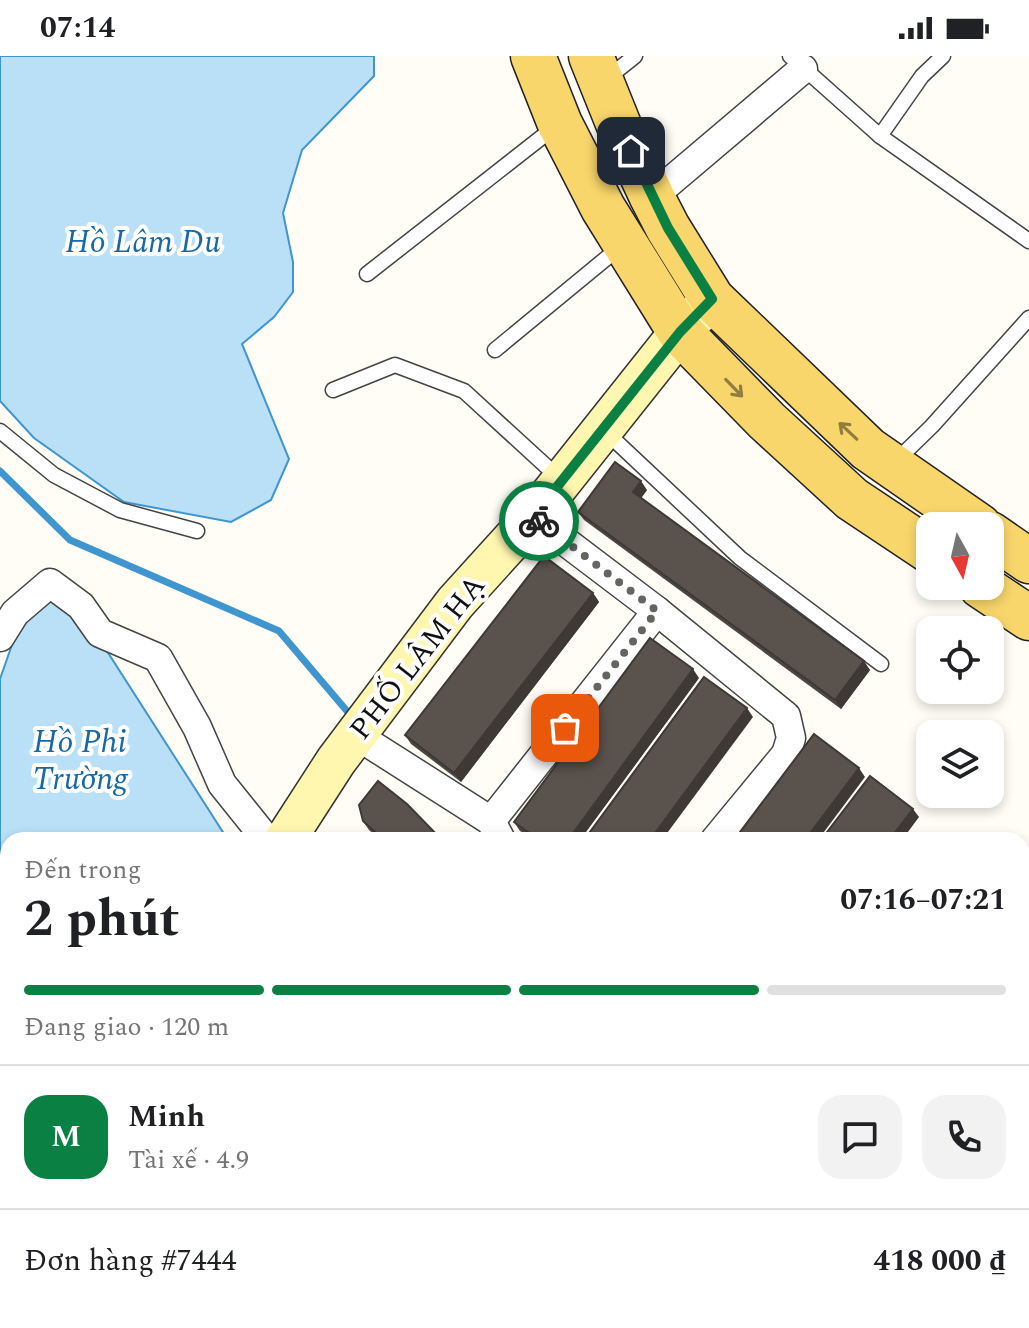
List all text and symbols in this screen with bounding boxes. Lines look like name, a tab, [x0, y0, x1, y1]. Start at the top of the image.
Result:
text: 07:14	[40, 5, 115, 51]
pin	[597, 117, 665, 185]
icon: home	[609, 129, 653, 173]
water label: Hồ Lâm Du	[65, 218, 221, 267]
one-way arrow	[724, 378, 743, 397]
one-way arrow	[839, 422, 859, 440]
courier	[499, 481, 579, 561]
icon: bike	[517, 499, 561, 543]
north arrow	[916, 512, 1004, 600]
map controls	[916, 512, 1004, 808]
street label: PHỐ LÂM HẠ	[338, 565, 497, 750]
button: locate	[916, 616, 1004, 704]
pin	[531, 694, 599, 762]
icon: bag	[543, 706, 587, 750]
water label: Hồ Phi Trường	[33, 718, 128, 804]
button: layers	[916, 720, 1004, 808]
text: Đến trong	[24, 850, 141, 890]
text: 07:16–07:21	[840, 877, 1006, 923]
text: 2 phút	[24, 880, 180, 959]
text: Đang giao · 120 m	[24, 1007, 229, 1047]
text: Minh	[128, 1094, 205, 1140]
button: chat	[818, 1095, 902, 1179]
button: phone	[922, 1095, 1006, 1179]
text: M	[51, 1114, 81, 1160]
text: Tài xế · 4.9	[128, 1140, 249, 1180]
text: Đơn hàng #7444	[24, 1238, 237, 1284]
text: 418 000 ₫	[873, 1238, 1006, 1284]

